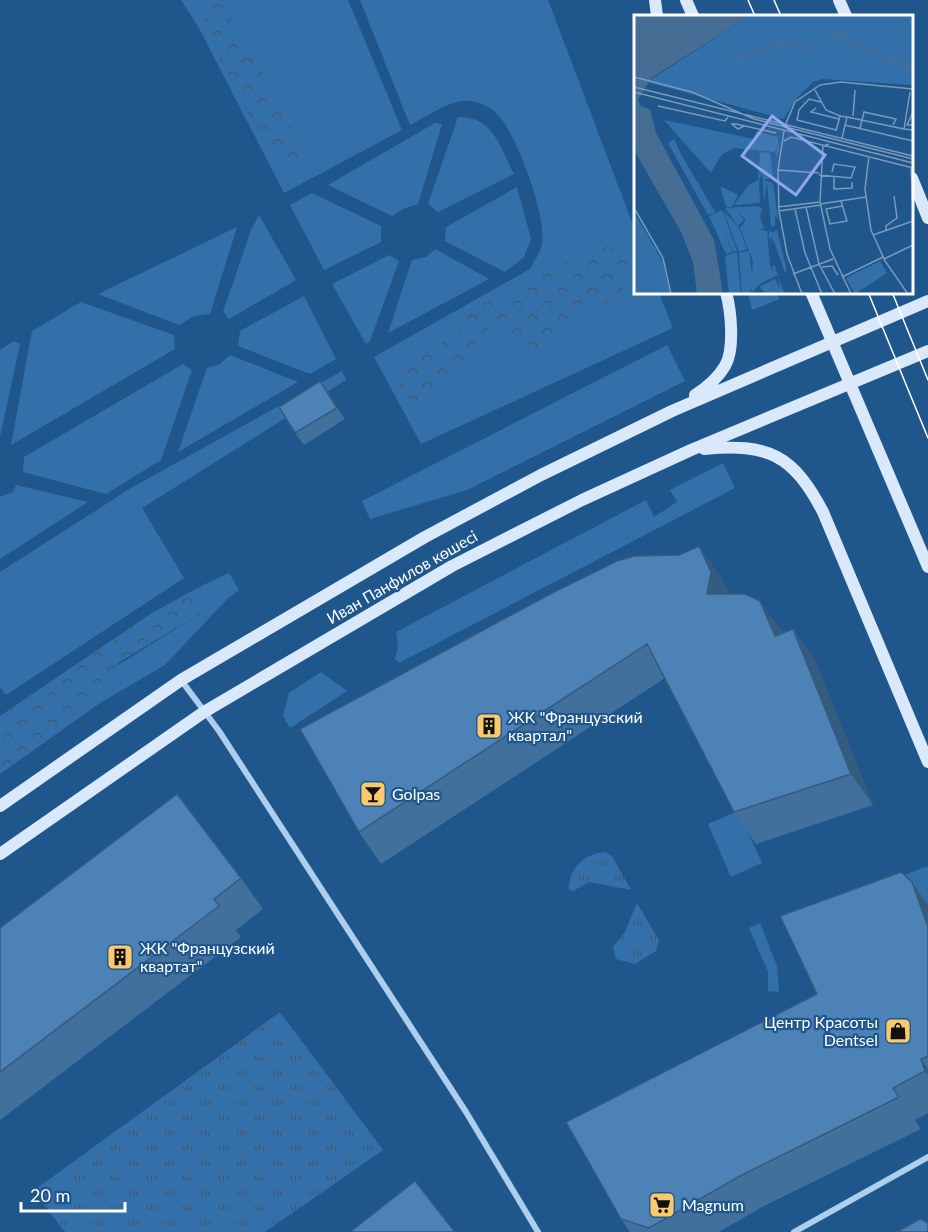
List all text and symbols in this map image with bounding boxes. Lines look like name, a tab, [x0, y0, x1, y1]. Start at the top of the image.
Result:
inset map	[634, 15, 913, 294]
street label: Иван Панфилов көшесі	[323, 526, 480, 627]
place label: ЖК "Французский квартал"	[508, 707, 643, 744]
building icon: ЖК "Французский квартал"	[474, 711, 504, 741]
bar icon: Golpas	[358, 779, 388, 809]
place label: Golpas	[392, 784, 440, 803]
place label: ЖК "Французский квартат"	[140, 938, 275, 975]
building icon: ЖК "Французский квартат"	[105, 942, 135, 972]
place label: Центр Красоты Dentsel	[764, 1012, 878, 1049]
shop icon: Центр Красоты Dentsel	[883, 1016, 913, 1046]
scale bar	[21, 1175, 124, 1213]
text: 20 m	[30, 1184, 70, 1206]
supermarket icon: Magnum	[647, 1190, 677, 1220]
place label: Magnum	[682, 1195, 744, 1214]

